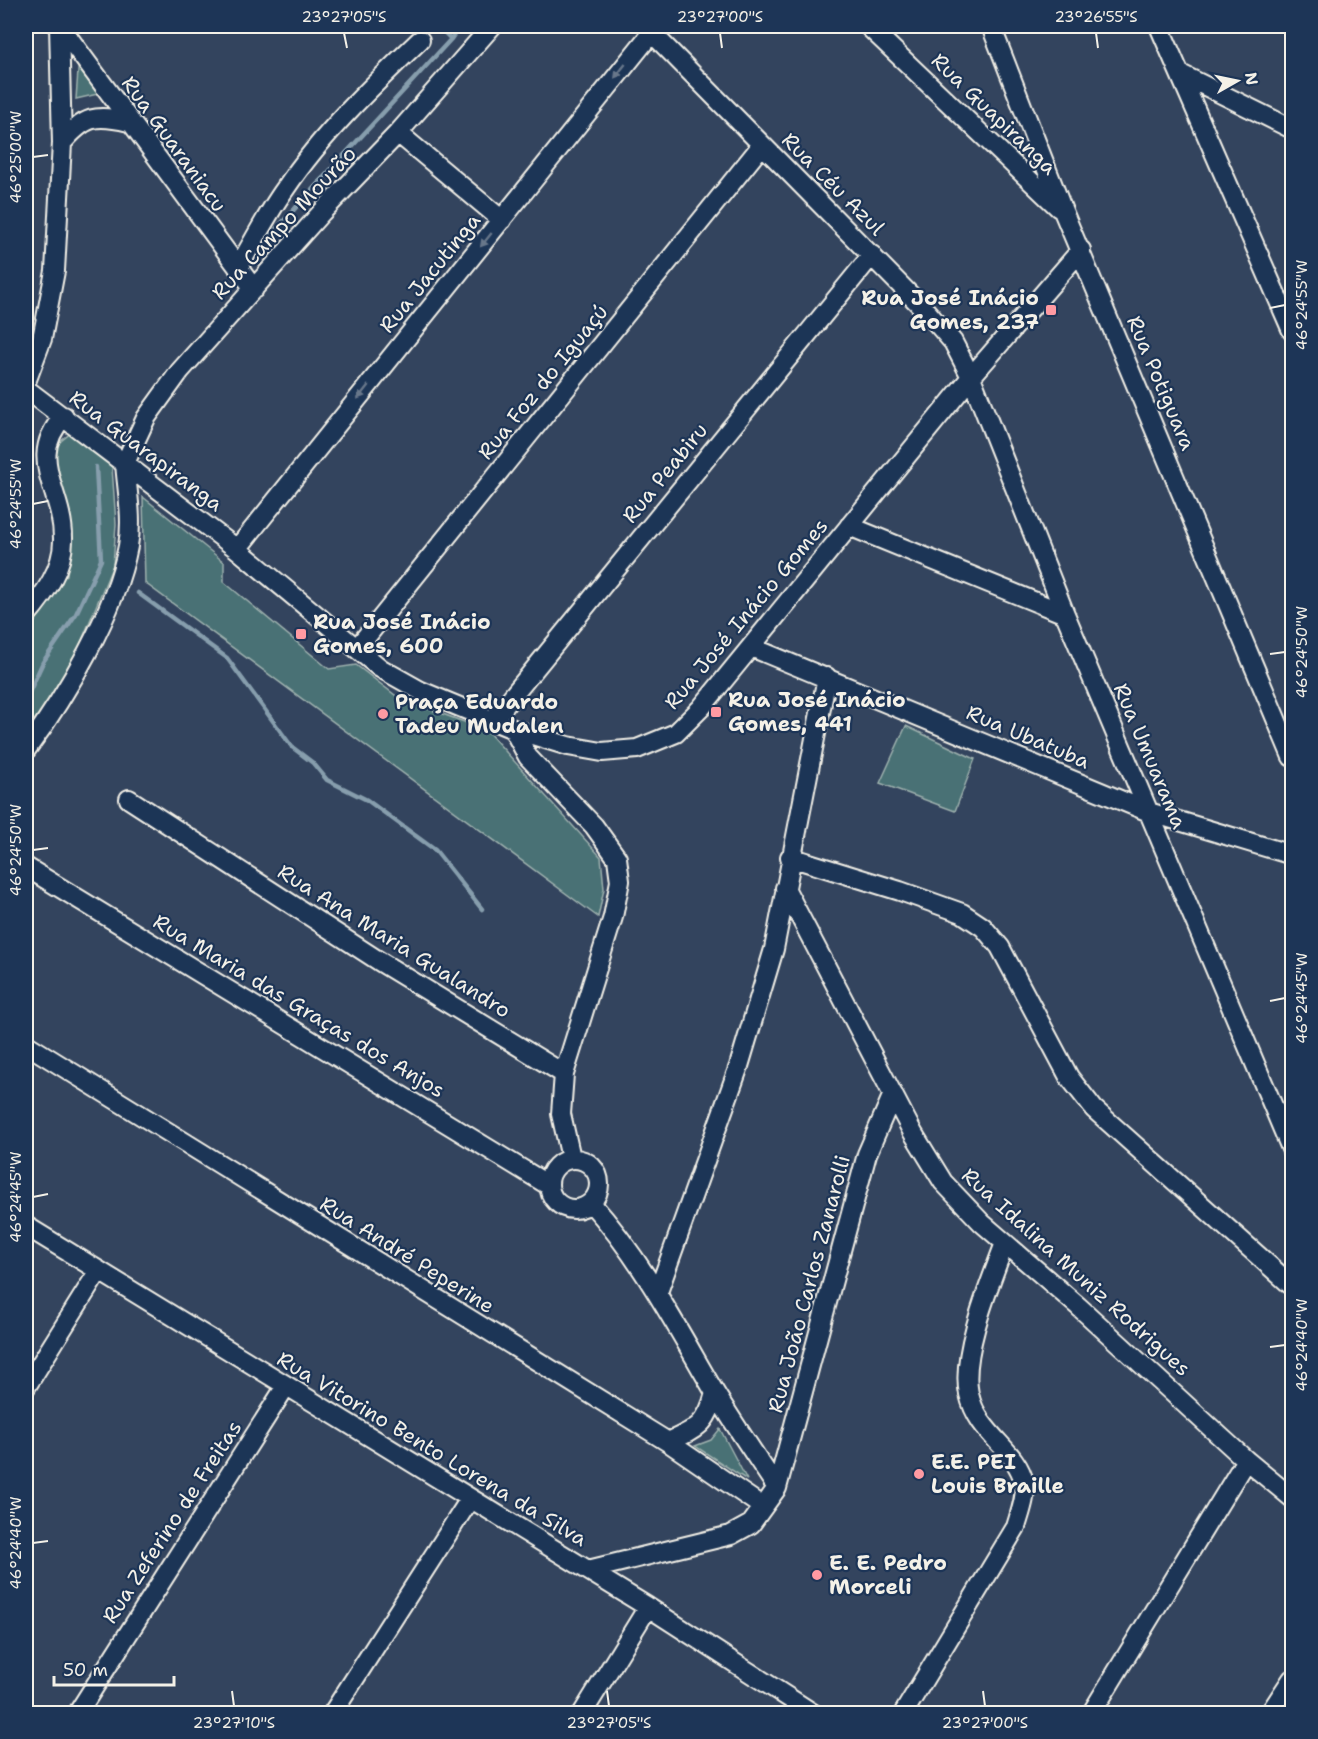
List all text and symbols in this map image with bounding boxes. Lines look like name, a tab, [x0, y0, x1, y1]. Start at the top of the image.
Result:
text: 23°27'05"S	[302, 7, 386, 27]
text: 23°27'00"S	[677, 7, 763, 27]
text: 23°26'55"S	[1054, 7, 1138, 27]
street label: Rua Guapiranga	[925, 47, 1063, 181]
north arrow	[1207, 51, 1267, 111]
one-way arrow	[614, 63, 627, 79]
street label: Rua Guaraniacu	[115, 70, 233, 218]
text: N	[1240, 71, 1263, 87]
text: 46°25'00"W	[6, 111, 26, 203]
street label: Rua Céu Azul	[775, 126, 891, 242]
street label: Rua Campo Mourão	[205, 140, 363, 306]
street label: Rua Jacutinga	[373, 207, 487, 339]
one-way arrow	[479, 232, 492, 248]
text: 46°24'55"W	[1292, 260, 1312, 350]
place label: Rua José Inácio Gomes, 237	[861, 284, 1039, 336]
street label: Rua Foz do Iguaçú	[472, 298, 614, 466]
marker: Rua José Inácio Gomes, 237	[1044, 303, 1058, 317]
street label: Rua Potiguara	[1120, 311, 1202, 455]
street label: Rua Guarapiranga	[63, 384, 229, 518]
one-way arrow	[357, 384, 369, 399]
street label: Rua Peabiru	[616, 417, 714, 529]
text: 46°24'55"W	[6, 459, 26, 549]
street label: Rua José Inácio Gomes	[658, 513, 834, 715]
text: 46°24'50"W	[1292, 606, 1312, 698]
place label: Rua José Inácio Gomes, 600	[313, 608, 491, 660]
marker: Rua José Inácio Gomes, 600	[294, 627, 308, 641]
street label: Rua Umuarama	[1107, 679, 1193, 833]
place label: Rua José Inácio Gomes, 441	[728, 686, 906, 738]
place label: Praça Eduardo Tadeu Mudalen	[395, 688, 564, 740]
street label: Rua Ubatuba	[962, 698, 1094, 776]
marker: Rua José Inácio Gomes, 441	[709, 705, 723, 719]
marker: Praça Eduardo Tadeu Mudalen	[376, 707, 390, 721]
text: 46°24'50"W	[6, 804, 26, 896]
street label: Rua Ana Maria Gualandro	[272, 858, 516, 1024]
street label: Rua Maria das Graças dos Anjos	[148, 908, 450, 1104]
text: 46°24'45"W	[1292, 952, 1312, 1044]
text: 46°24'45"W	[6, 1151, 26, 1243]
street label: Rua João Carlos Zanarolli	[761, 1152, 857, 1416]
street label: Rua Idalina Muniz Rodrigues	[956, 1162, 1196, 1382]
street label: Rua André Peperine	[314, 1190, 500, 1320]
text: 46°24'40"W	[1292, 1298, 1312, 1392]
street label: Rua Vitorino Bento Lorena da Silva	[272, 1345, 592, 1553]
street label: Rua Zeferino de Freitas	[96, 1415, 248, 1629]
place label: E.E. PEI Louis Braille	[931, 1448, 1064, 1500]
marker: E.E. PEI Louis Braille	[912, 1467, 926, 1481]
text: 46°24'40"W	[6, 1496, 26, 1590]
place label: E. E. Pedro Morceli	[829, 1549, 947, 1601]
marker: E. E. Pedro Morceli	[810, 1568, 824, 1582]
scale bar	[54, 1649, 174, 1687]
text: 50 m	[63, 1658, 108, 1682]
text: 23°27'10"S	[193, 1713, 275, 1733]
text: 23°27'05"S	[567, 1713, 651, 1733]
text: 23°27'00"S	[942, 1713, 1028, 1733]

